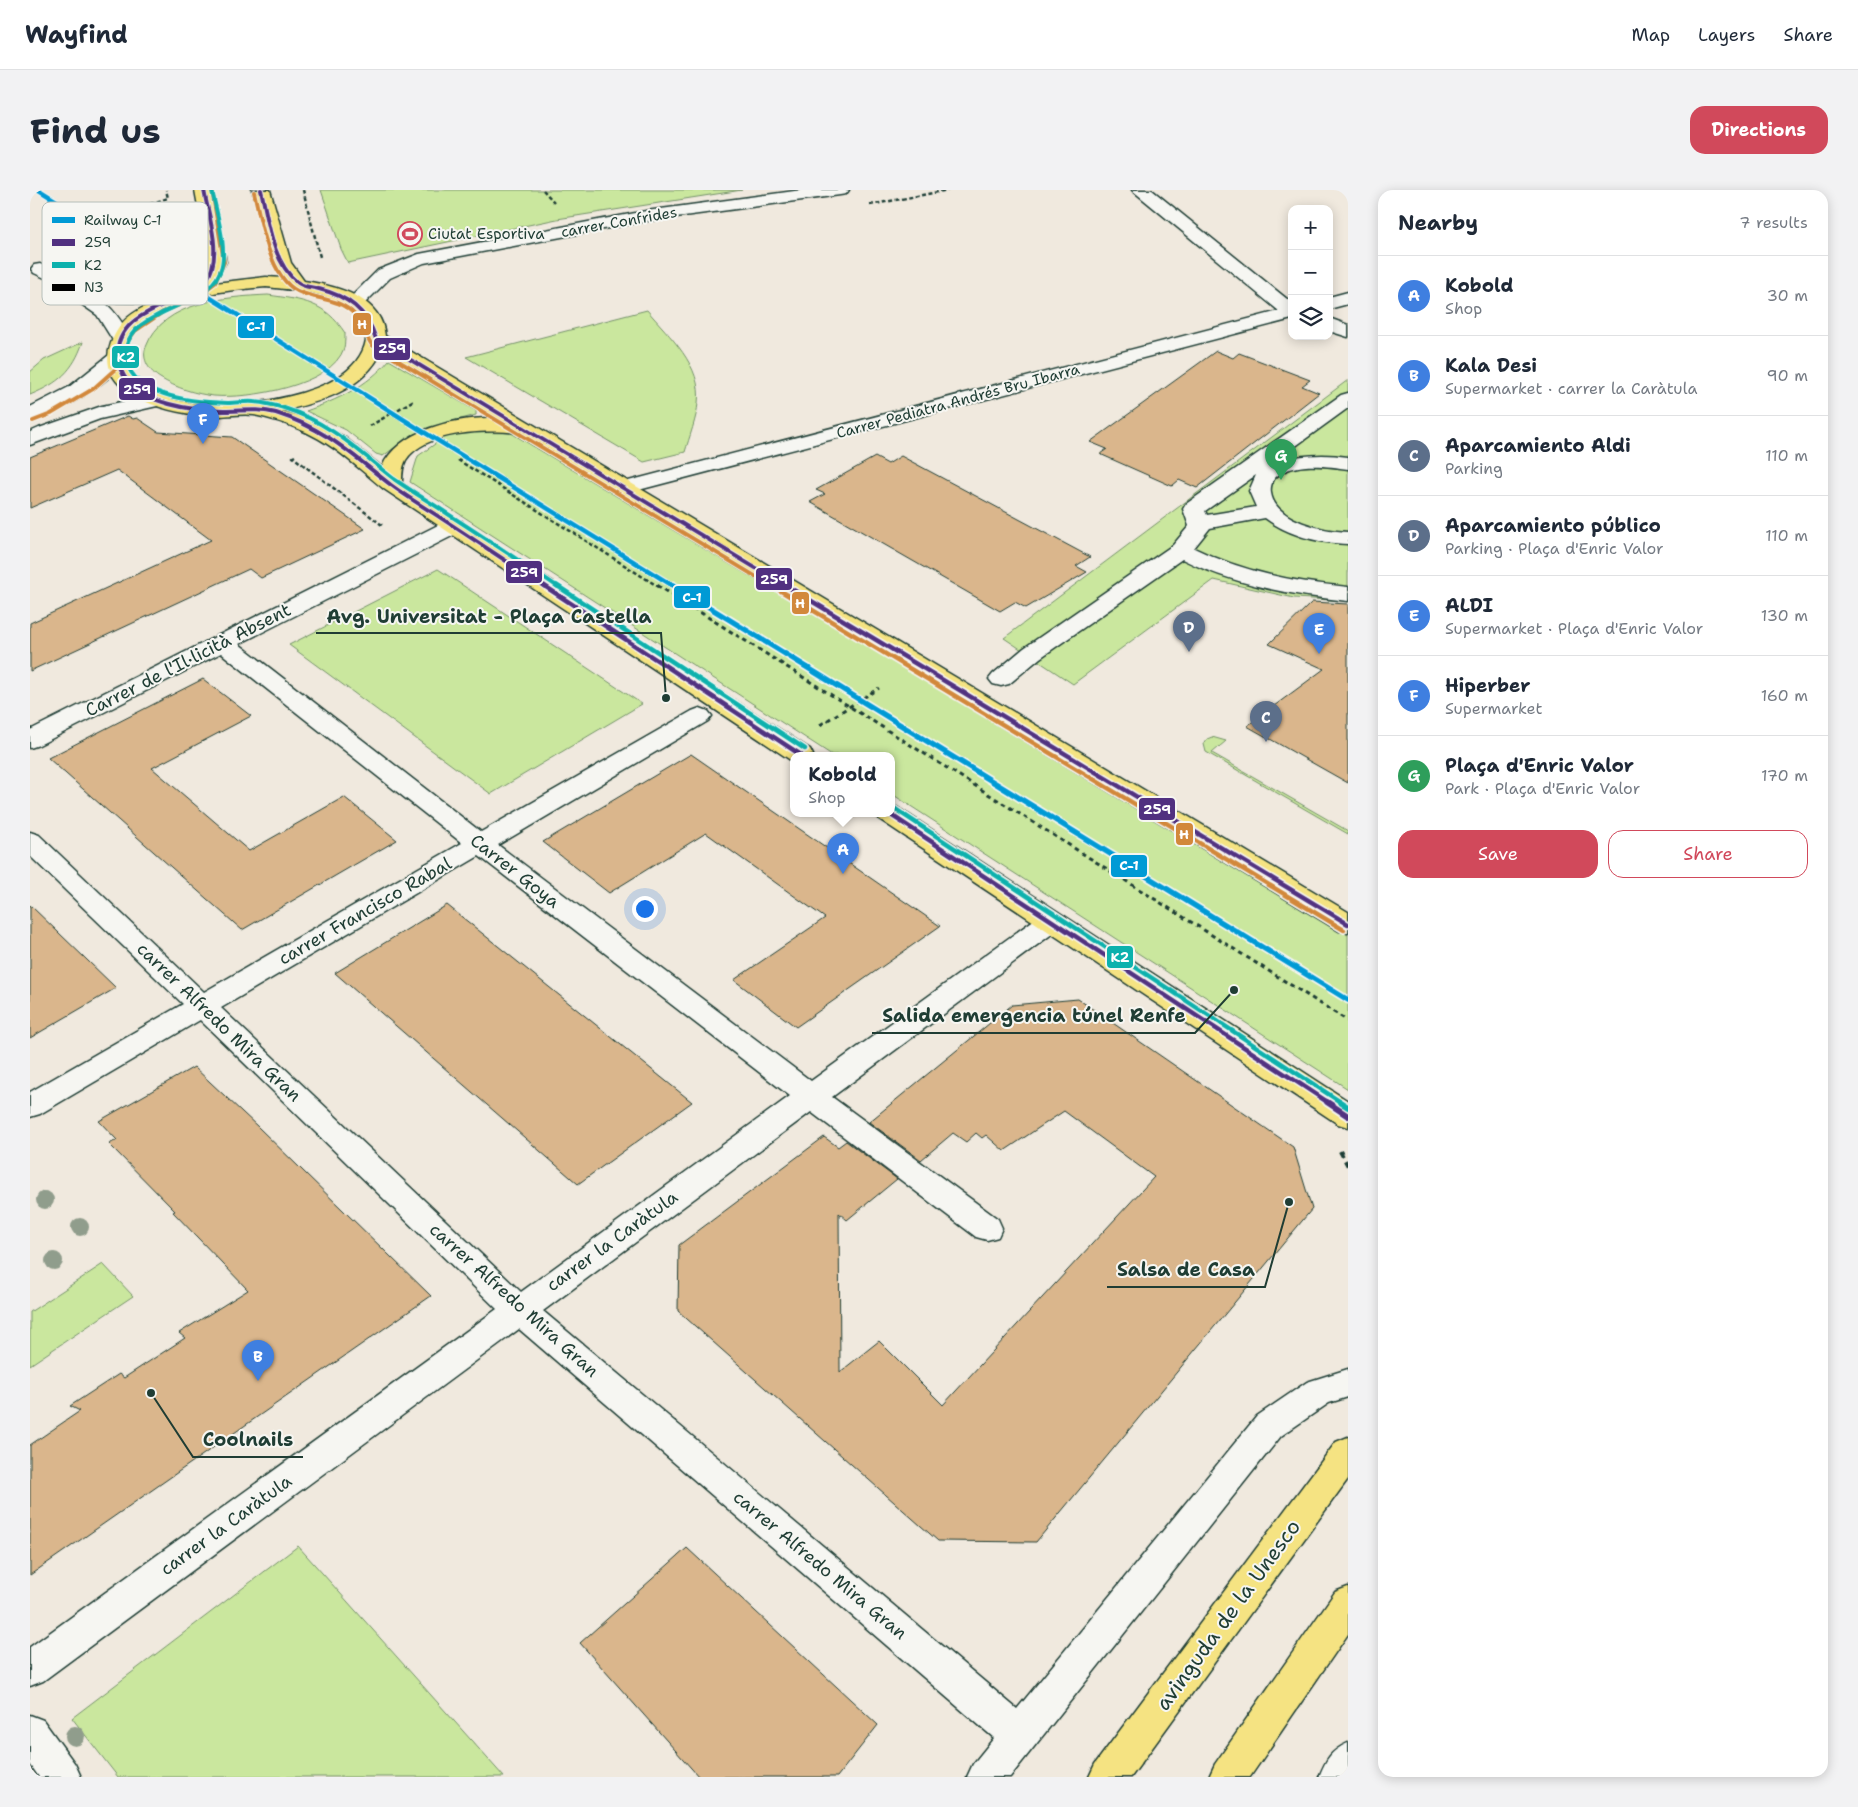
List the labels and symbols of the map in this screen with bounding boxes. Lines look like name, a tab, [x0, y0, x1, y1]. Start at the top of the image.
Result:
legend	[42, 202, 208, 305]
street label: carrer Confrides	[559, 202, 679, 242]
text: Railway C-1	[84, 211, 162, 229]
sports icon: Ciutat Esportiva	[397, 221, 423, 247]
place label: Ciutat Esportiva	[428, 224, 545, 244]
text: 259	[84, 233, 111, 251]
text: K2	[84, 256, 102, 274]
text: N3	[84, 278, 104, 296]
line badge: H	[352, 312, 372, 336]
line badge: C-1	[237, 315, 275, 339]
text: H	[357, 315, 367, 333]
text: C-1	[246, 317, 266, 335]
line badge: 259	[373, 337, 411, 361]
text: 259	[378, 339, 406, 357]
line badge: K2	[111, 345, 140, 369]
text: K2	[116, 348, 136, 366]
street label: Carrer Pediatra Andrés Bru Ibarra	[834, 359, 1083, 443]
line badge: 259	[118, 377, 156, 401]
text: 259	[123, 380, 151, 398]
pin: F	[187, 403, 219, 444]
pin: G	[1265, 439, 1297, 480]
line badge: 259	[505, 560, 543, 584]
text: 259	[510, 563, 538, 581]
line badge: 259	[755, 567, 793, 591]
text: 259	[760, 570, 788, 588]
line badge: C-1	[673, 585, 711, 609]
text: C-1	[682, 588, 702, 606]
line badge: H	[791, 591, 810, 615]
text: H	[795, 594, 805, 612]
street label: Carrer de l'Il·licità Absent	[81, 598, 295, 722]
callout: Avg. Universitat - Plaça Castella	[316, 599, 661, 633]
text: Avg. Universitat - Plaça Castella	[327, 604, 651, 629]
pin: D	[1173, 611, 1205, 652]
pin: E	[1303, 613, 1335, 654]
pin: C	[1250, 701, 1282, 742]
line badge: 259	[1138, 797, 1176, 821]
text: 259	[1143, 800, 1171, 818]
line badge: H	[1175, 822, 1194, 846]
text: H	[1179, 825, 1189, 843]
street label: Carrer Goya	[465, 828, 565, 914]
pin: A	[827, 833, 859, 874]
street label: carrer Francisco Rabal	[274, 851, 456, 970]
line badge: C-1	[1110, 854, 1148, 878]
text: C-1	[1119, 856, 1139, 874]
your location	[632, 896, 658, 922]
street label: carrer Alfredo Mira Gran	[132, 937, 306, 1107]
line badge: K2	[1106, 945, 1134, 969]
text: K2	[1110, 948, 1130, 966]
callout: Salida emergencia túnel Renfe	[872, 999, 1195, 1033]
text: Salida emergencia túnel Renfe	[882, 1003, 1186, 1028]
street label: carrer la Caràtula	[541, 1185, 683, 1297]
street label: carrer Alfredo Mira Gran	[424, 1218, 604, 1382]
callout: Salsa de Casa	[1107, 1253, 1265, 1287]
text: Salsa de Casa	[1117, 1257, 1255, 1282]
pin: B	[242, 1340, 274, 1381]
callout: Coolnails	[193, 1423, 303, 1457]
text: Coolnails	[203, 1427, 293, 1452]
street label: carrer la Caràtula	[155, 1469, 297, 1581]
street label: carrer Alfredo Mira Gran	[728, 1485, 912, 1645]
street label: avinguda de la Unesco	[1149, 1514, 1307, 1716]

